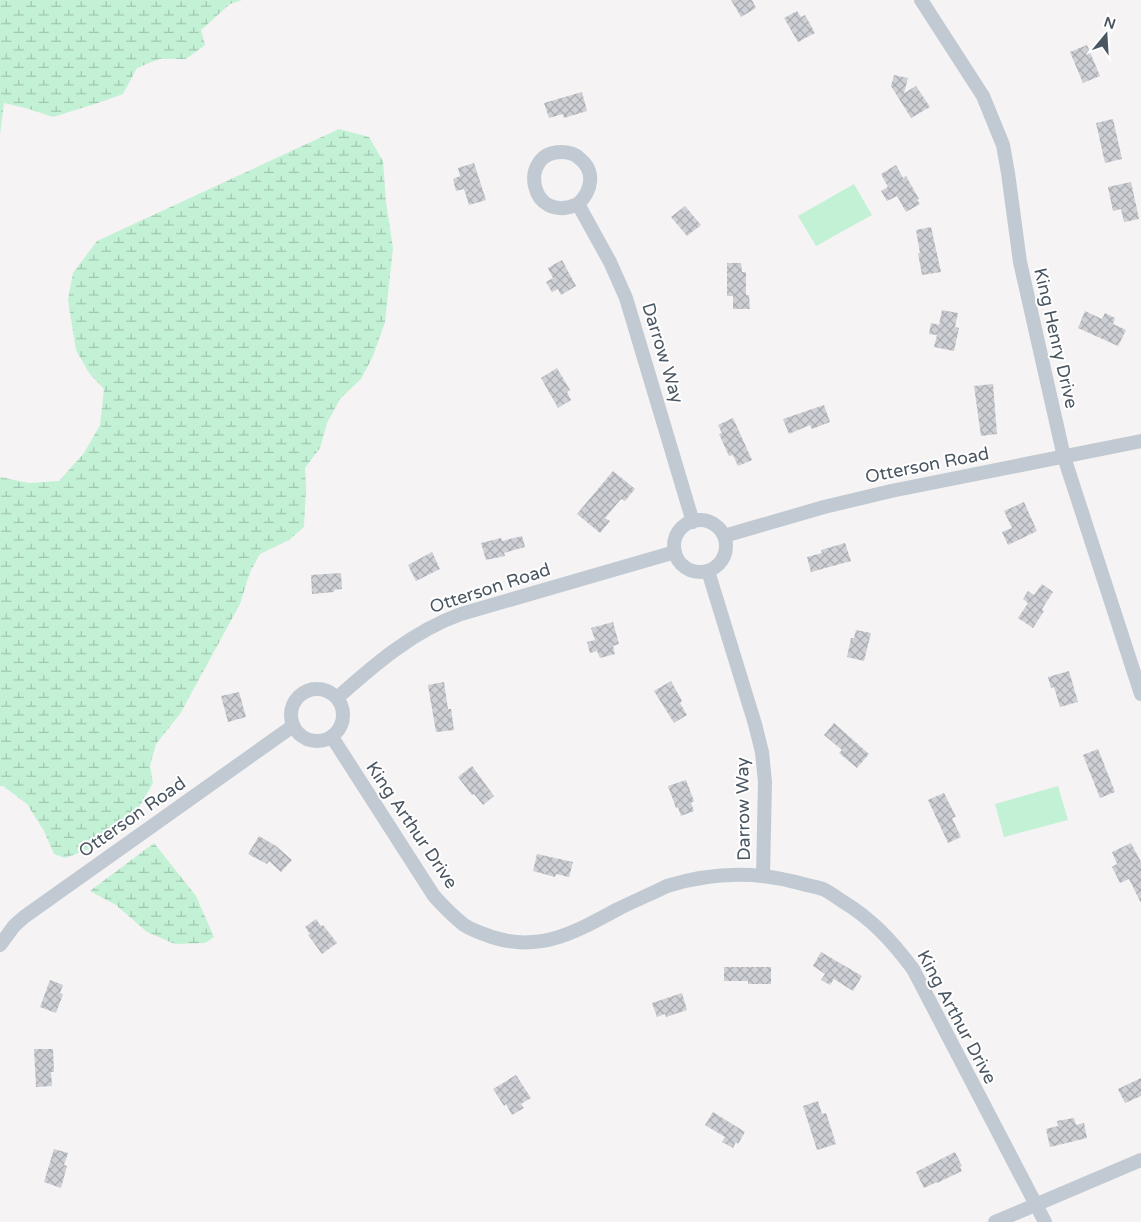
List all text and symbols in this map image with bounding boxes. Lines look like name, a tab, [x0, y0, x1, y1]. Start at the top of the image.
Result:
north arrow	[1081, 10, 1131, 60]
text: N	[1102, 13, 1118, 33]
street label: King Henry Drive	[1029, 266, 1083, 410]
street label: Darrow Way	[637, 300, 689, 406]
street label: Otterson Road	[863, 442, 991, 488]
street label: Otterson Road	[427, 558, 553, 618]
street label: King Arthur Drive	[361, 757, 463, 893]
street label: Darrow Way	[731, 757, 755, 861]
street label: Otterson Road	[74, 772, 190, 862]
street label: King Arthur Drive	[912, 946, 1002, 1088]

